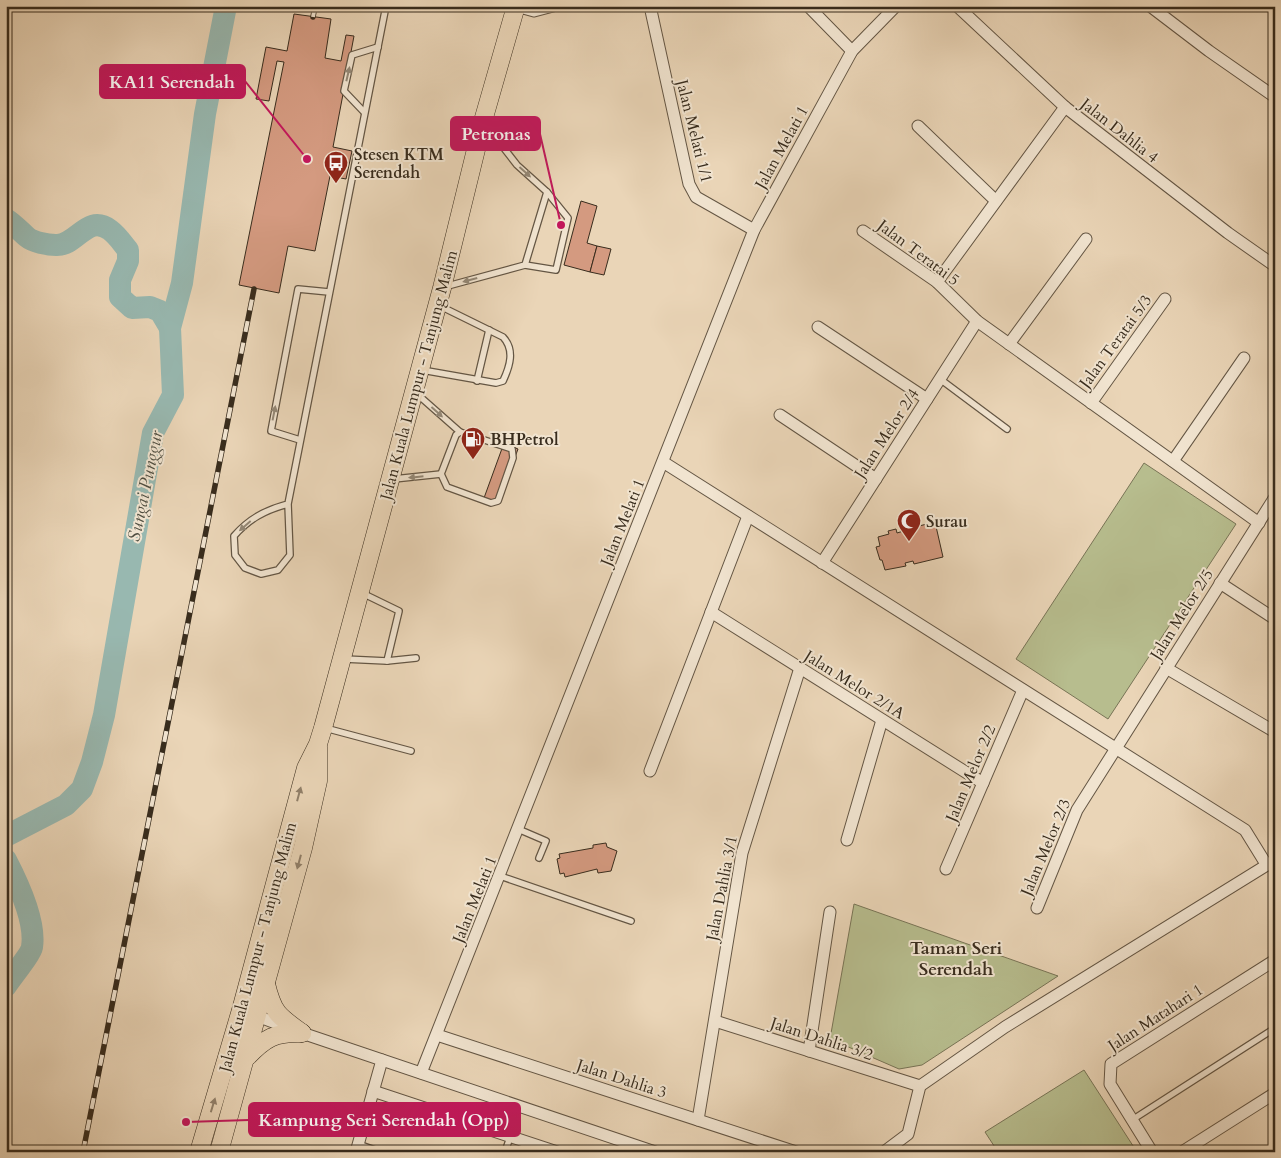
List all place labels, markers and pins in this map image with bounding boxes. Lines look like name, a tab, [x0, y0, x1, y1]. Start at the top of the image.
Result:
callout: KA11 Serendah	[100, 65, 245, 98]
callout: Petronas	[451, 117, 540, 150]
place label: Stesen KTM Serendah	[354, 144, 444, 184]
bus stop icon: Stesen KTM Serendah	[323, 150, 349, 184]
fuel station icon: BHPetrol	[460, 426, 486, 460]
place label: BHPetrol	[490, 429, 559, 451]
mosque icon: Surau	[896, 508, 922, 542]
place label: Surau	[926, 511, 968, 533]
callout: Kampung Seri Serendah (Opp)	[249, 1103, 520, 1136]

